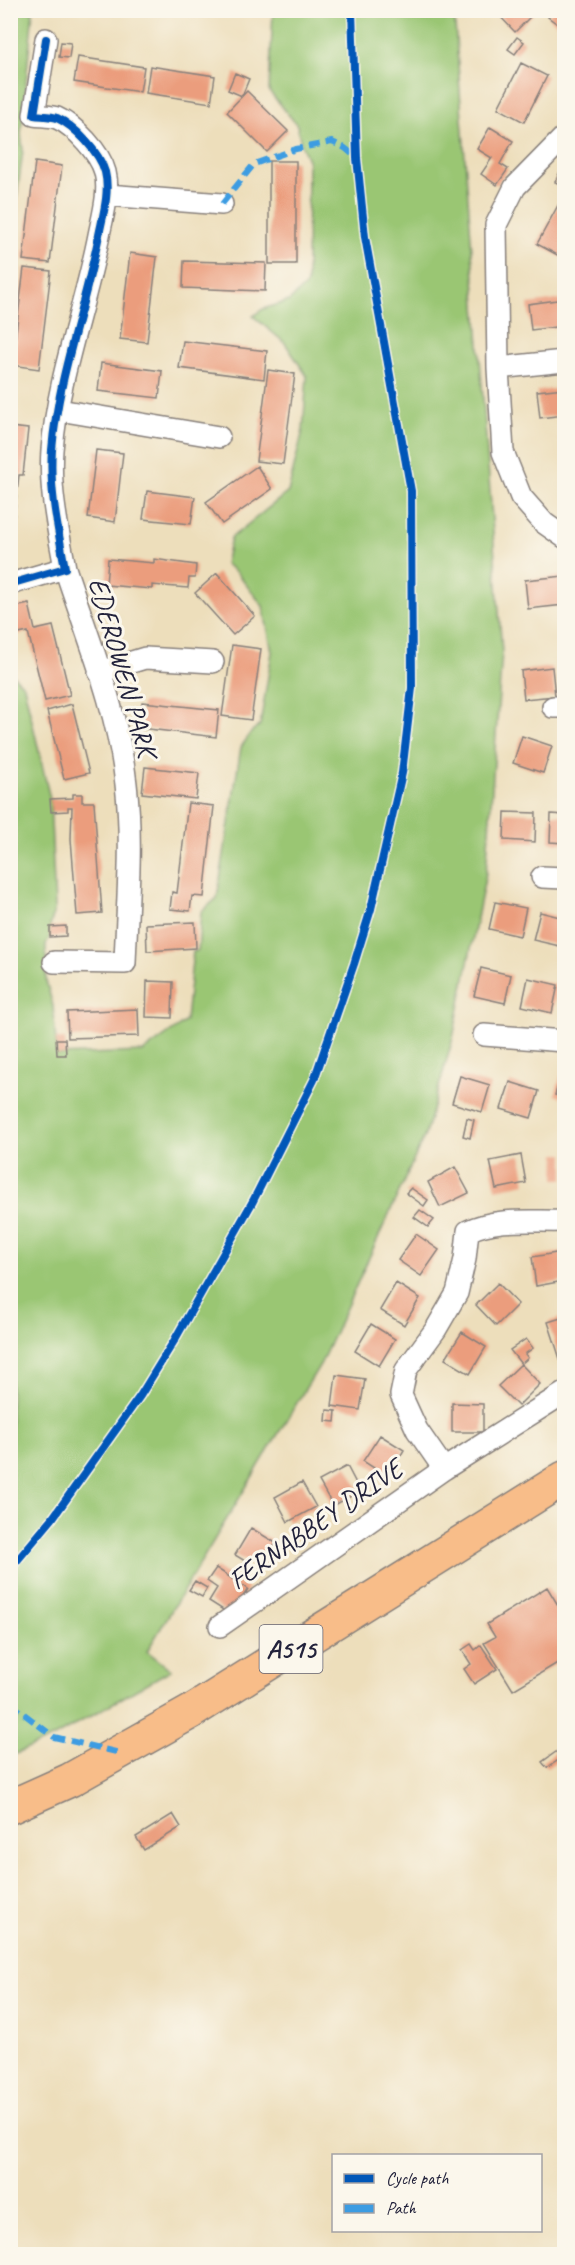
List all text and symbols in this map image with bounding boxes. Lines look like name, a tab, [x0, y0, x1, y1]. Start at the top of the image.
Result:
street label: EDEROWEN PARK	[81, 573, 167, 766]
street label: FERNABBEY DRIVE	[221, 1449, 412, 1597]
road number: A515	[260, 1625, 322, 1673]
legend	[332, 2154, 542, 2232]
text: Cycle path	[386, 2167, 449, 2189]
text: Path	[386, 2197, 416, 2219]

